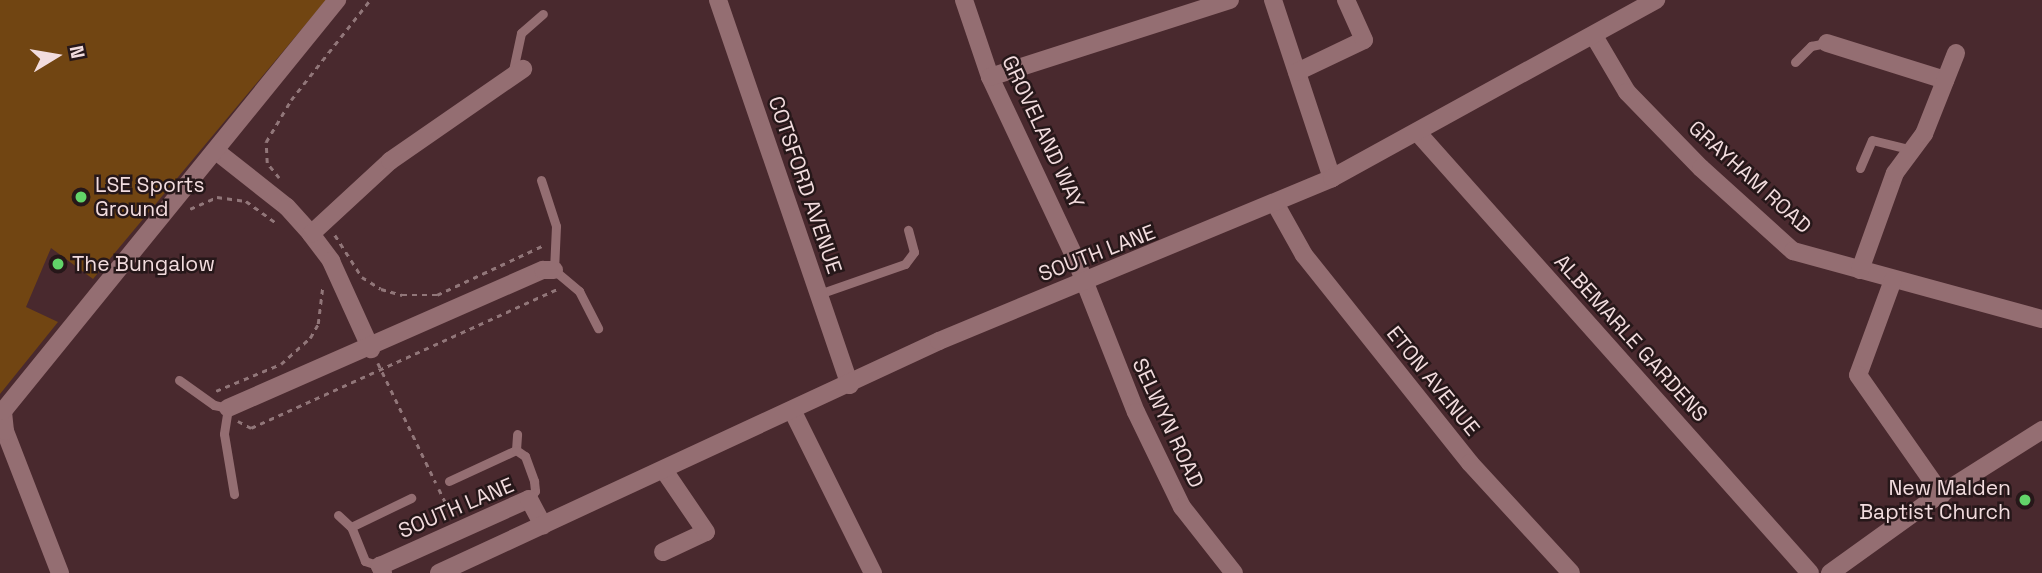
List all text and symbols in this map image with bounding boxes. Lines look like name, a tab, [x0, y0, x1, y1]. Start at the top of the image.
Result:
north arrow	[21, 21, 91, 91]
text: N	[64, 43, 91, 61]
street label: GROVELAND WAY	[997, 52, 1089, 212]
street label: COTSFORD AVENUE	[763, 93, 847, 277]
street label: GRAYHAM ROAD	[1683, 115, 1817, 239]
place label: LSE Sports Ground	[95, 172, 205, 222]
marker: LSE Sports Ground	[73, 189, 89, 205]
street label: SOUTH LANE	[1035, 219, 1159, 287]
street label: ALBEMARLE GARDENS	[1549, 249, 1713, 427]
place label: The Bungalow	[72, 251, 215, 277]
marker: The Bungalow	[50, 256, 66, 272]
street label: ETON AVENUE	[1381, 321, 1485, 441]
street label: SELWYN ROAD	[1127, 354, 1209, 492]
street label: SOUTH LANE	[395, 472, 517, 544]
place label: New Malden Baptist Church	[1859, 475, 2011, 525]
marker: New Malden Baptist Church	[2017, 492, 2033, 508]

